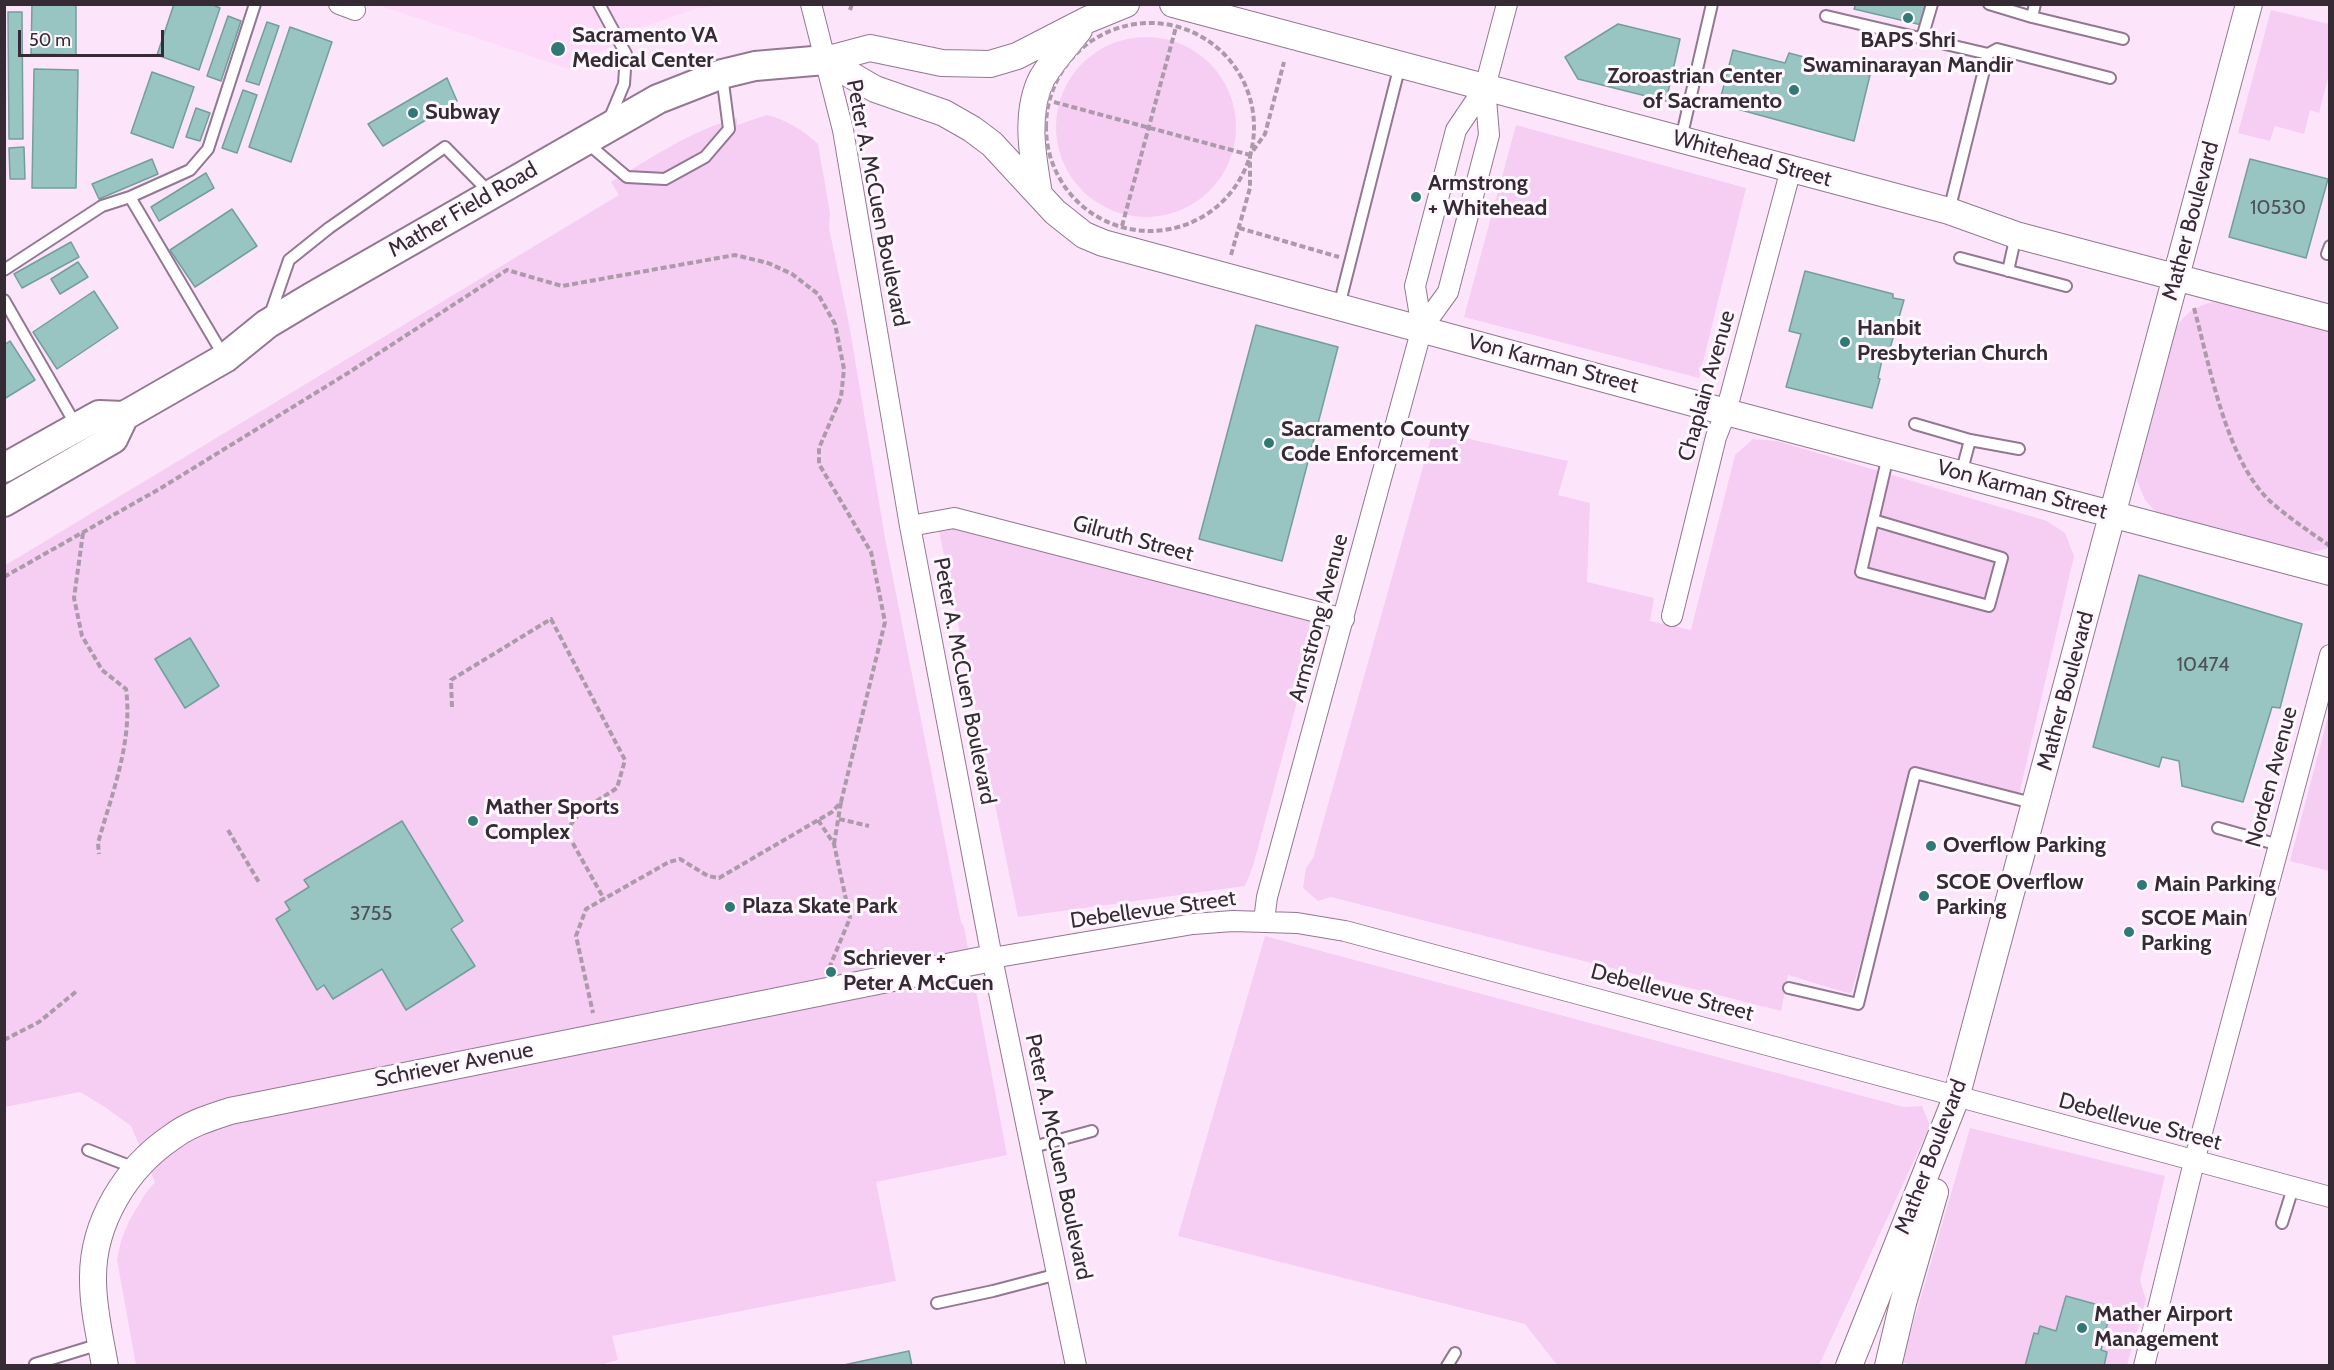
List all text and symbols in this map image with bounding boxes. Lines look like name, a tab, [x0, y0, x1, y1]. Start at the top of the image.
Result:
marker: BAPS Shri Swaminarayan Mandir	[1901, 11, 1915, 25]
scale bar	[21, 18, 166, 56]
place label: Sacramento VA Medical Center	[572, 23, 718, 74]
place label: BAPS Shri Swaminarayan Mandir	[1803, 28, 2013, 80]
text: 50 m	[29, 29, 71, 51]
marker: Sacramento VA Medical Center	[549, 40, 567, 58]
place label: Zoroastrian Center of Sacramento	[1607, 64, 1782, 116]
street label: Peter A. McCuen Boulevard	[840, 77, 914, 329]
marker: Zoroastrian Center of Sacramento	[1787, 83, 1801, 97]
place label: Subway	[425, 100, 500, 126]
marker: Subway	[406, 106, 420, 120]
street label: Whitehead Street	[1670, 125, 1834, 193]
street label: Mather Boulevard	[2157, 139, 2225, 303]
street label: Mather Field Road	[384, 157, 542, 263]
place label: Armstrong + Whitehead	[1428, 171, 1547, 222]
marker: Armstrong + Whitehead	[1409, 190, 1423, 204]
house number: 10530	[2250, 196, 2306, 220]
street label: Chaplain Avenue	[1673, 308, 1741, 464]
place label: Hanbit Presbyterian Church	[1857, 316, 2048, 368]
street label: Von Karman Street	[1465, 329, 1641, 399]
marker: Hanbit Presbyterian Church	[1838, 335, 1852, 349]
place label: Sacramento County Code Enforcement	[1281, 417, 1470, 469]
marker: Sacramento County Code Enforcement	[1262, 436, 1276, 450]
street label: Von Karman Street	[1934, 455, 2110, 525]
street label: Gilruth Street	[1070, 510, 1196, 568]
street label: Armstrong Avenue	[1284, 531, 1354, 705]
street label: Peter A. McCuen Boulevard	[927, 555, 1001, 807]
street label: Mather Boulevard	[2032, 609, 2100, 773]
house number: 10474	[2177, 653, 2229, 677]
street label: Norden Avenue	[2241, 704, 2303, 850]
place label: Mather Sports Complex	[485, 795, 619, 846]
marker: Mather Sports Complex	[466, 814, 480, 828]
place label: Overflow Parking	[1943, 833, 2106, 859]
marker: Overflow Parking	[1924, 839, 1938, 853]
place label: SCOE Overflow Parking	[1936, 870, 2084, 921]
place label: Main Parking	[2154, 872, 2276, 898]
marker: Main Parking	[2135, 878, 2149, 892]
street label: Debellevue Street	[1068, 885, 1238, 935]
marker: SCOE Overflow Parking	[1917, 889, 1931, 903]
place label: Plaza Skate Park	[742, 894, 898, 920]
marker: Plaza Skate Park	[723, 900, 737, 914]
house number: 3755	[350, 902, 392, 926]
place label: SCOE Main Parking	[2141, 906, 2248, 957]
marker: SCOE Main Parking	[2122, 925, 2136, 939]
place label: Schriever + Peter A McCuen	[843, 946, 994, 998]
street label: Debellevue Street	[1588, 959, 1756, 1027]
marker: Schriever + Peter A McCuen	[824, 965, 838, 979]
street label: Peter A. McCuen Boulevard	[1019, 1032, 1097, 1282]
street label: Schriever Avenue	[372, 1037, 536, 1093]
street label: Mather Boulevard	[1889, 1076, 1973, 1238]
street label: Debellevue Street	[2056, 1088, 2224, 1156]
place label: Mather Airport Management	[2094, 1302, 2232, 1354]
marker: Mather Airport Management	[2075, 1321, 2089, 1335]

